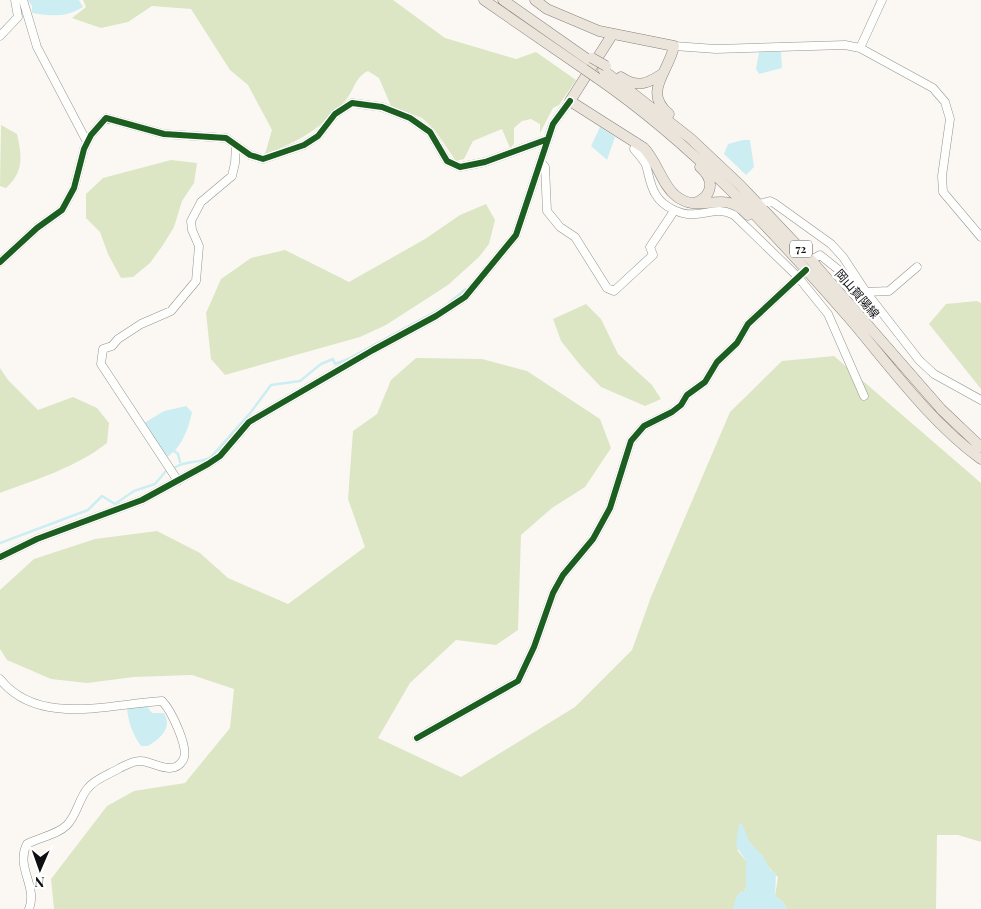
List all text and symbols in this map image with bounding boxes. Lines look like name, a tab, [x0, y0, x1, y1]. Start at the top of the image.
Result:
road number: 72	[790, 240, 812, 258]
street label: 岡山賀陽線	[832, 265, 883, 321]
north arrow	[15, 844, 65, 894]
text: N	[34, 873, 45, 892]

